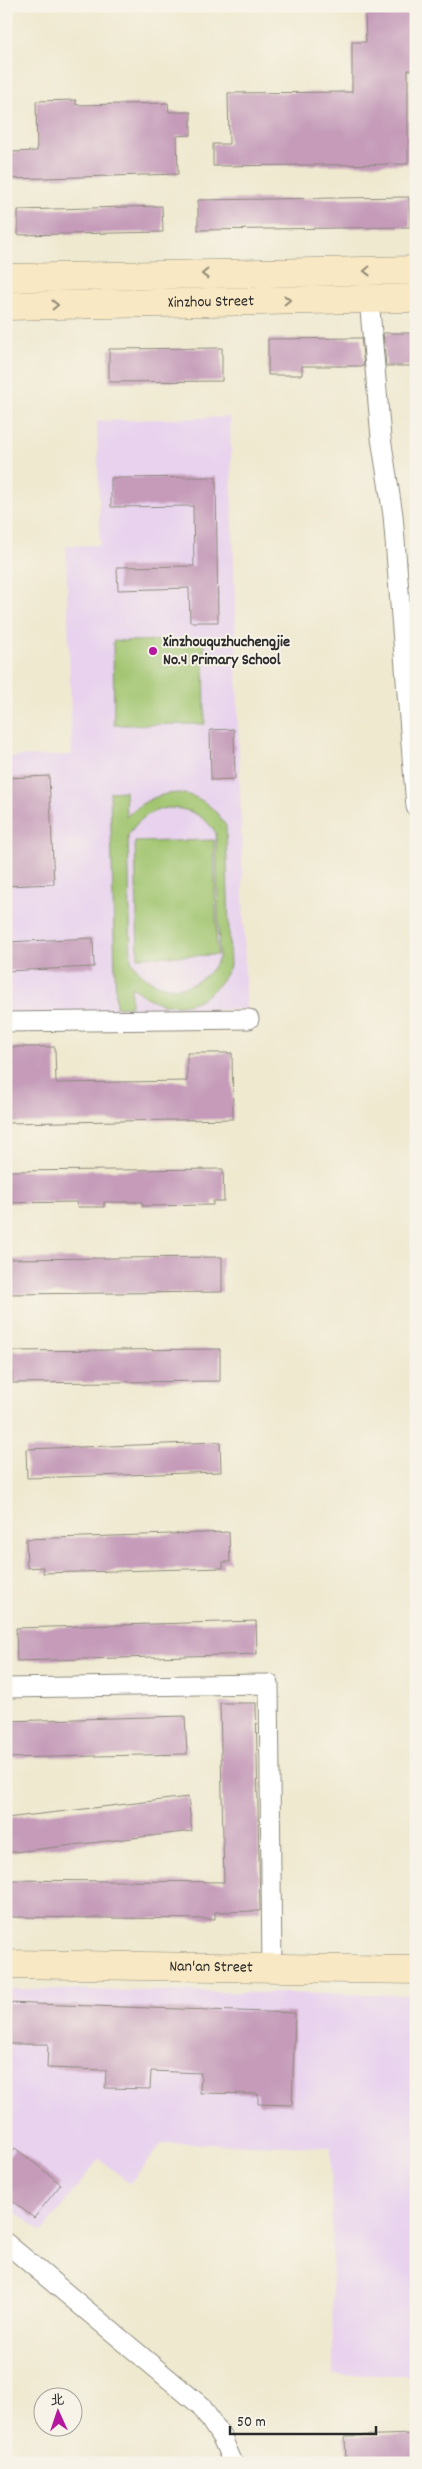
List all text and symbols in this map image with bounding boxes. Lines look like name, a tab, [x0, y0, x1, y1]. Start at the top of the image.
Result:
one-way arrow	[363, 266, 370, 276]
one-way arrow	[200, 269, 208, 279]
street label: Xinzhou Street	[168, 290, 254, 314]
one-way arrow	[284, 295, 292, 305]
one-way arrow	[52, 300, 59, 310]
place label: Xinzhouquzhuchengjie No.4 Primary School	[163, 631, 290, 672]
marker: Xinzhouquzhuchengjie No.4 Primary School	[147, 645, 159, 657]
street label: Nan'an Street	[169, 1955, 253, 1979]
north arrow	[32, 2386, 82, 2436]
text: 北	[50, 2391, 65, 2411]
scale bar	[230, 2404, 376, 2436]
text: 50 m	[237, 2412, 266, 2434]

